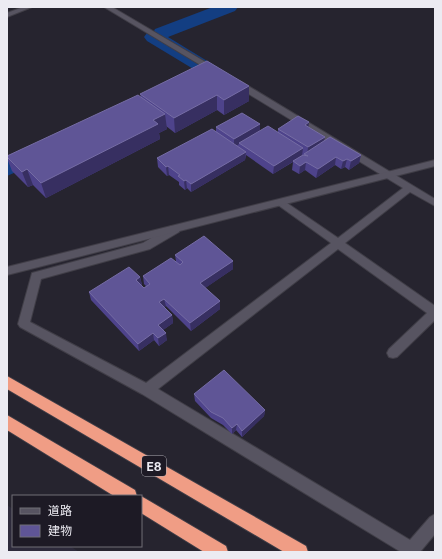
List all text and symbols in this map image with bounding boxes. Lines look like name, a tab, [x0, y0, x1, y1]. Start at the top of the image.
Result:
road number: E8	[142, 456, 166, 476]
legend	[12, 495, 142, 547]
text: 道路	[48, 503, 72, 518]
text: 建物	[48, 523, 72, 538]

